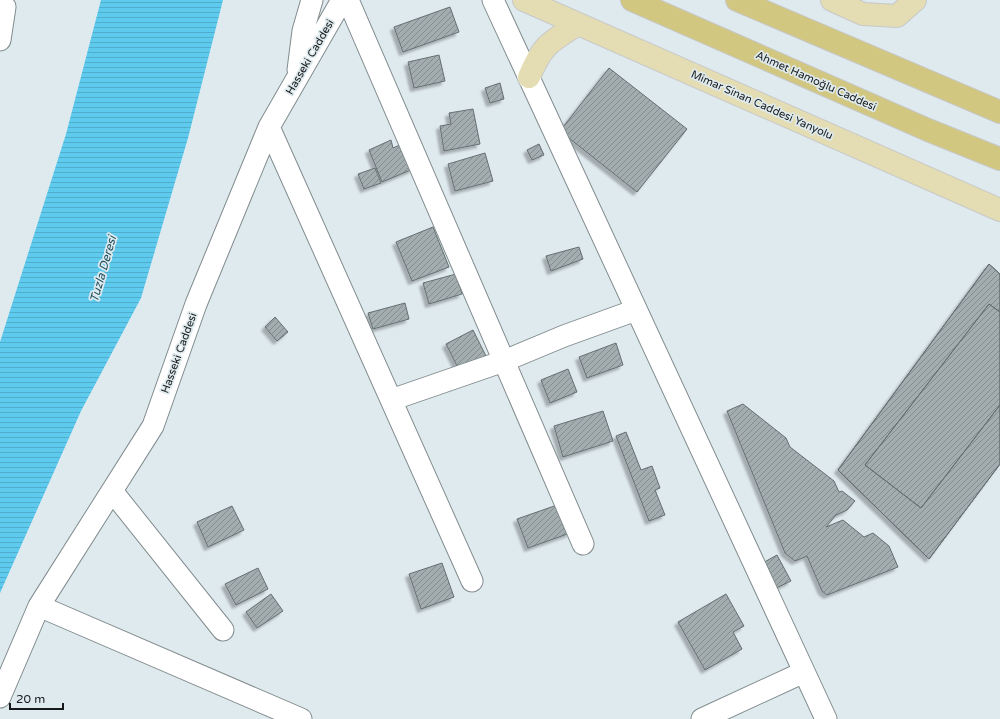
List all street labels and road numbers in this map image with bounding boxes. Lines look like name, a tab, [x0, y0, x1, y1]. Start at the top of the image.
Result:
street label: Hasseki Caddesi	[283, 17, 337, 97]
street label: Ahmet Hamoğlu Caddesi	[754, 48, 878, 114]
street label: Mimar Sinan Caddesi Yanyolu	[689, 68, 835, 142]
street label: Hasseki Caddesi	[158, 311, 200, 395]

